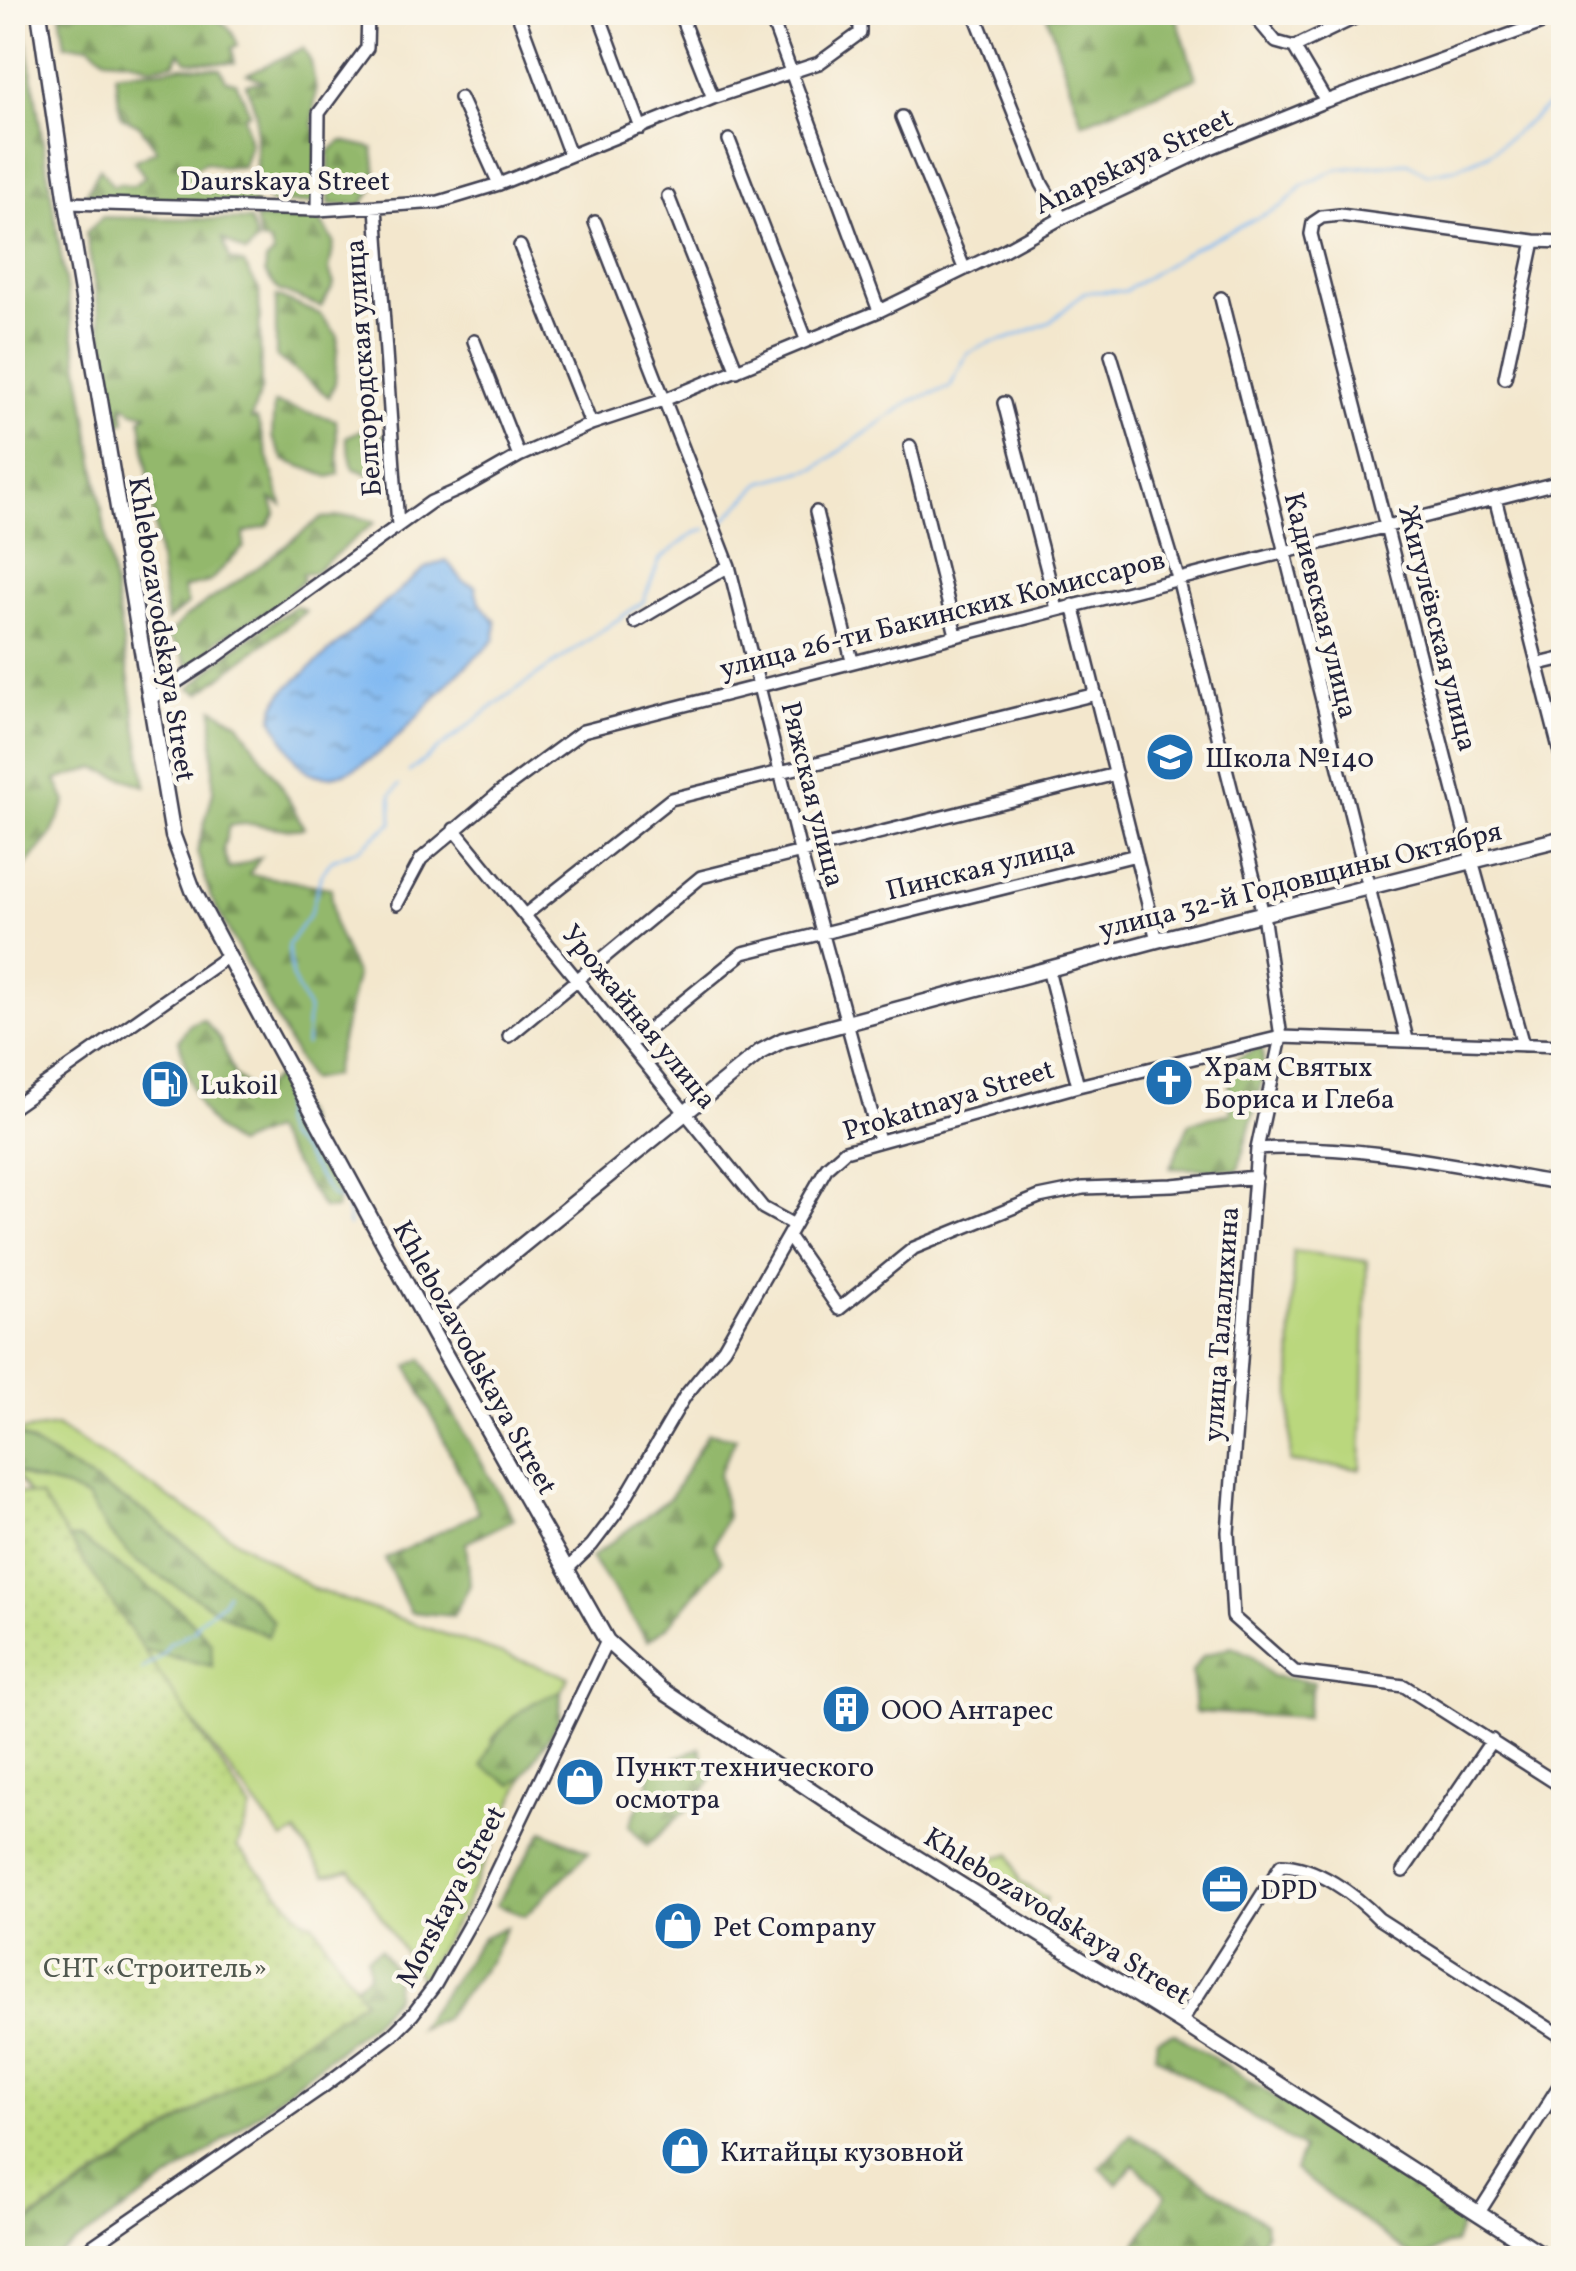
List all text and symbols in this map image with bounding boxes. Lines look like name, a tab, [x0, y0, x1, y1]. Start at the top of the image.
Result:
street label: Anapskaya Street	[1028, 99, 1240, 225]
street label: Daurskaya Street	[180, 163, 390, 202]
street label: Белгородская улица	[336, 238, 393, 498]
street label: Khlebozavodskaya Street	[117, 474, 204, 785]
street label: Кадиевская улица	[1273, 488, 1367, 723]
street label: Жигулёвская улица	[1387, 502, 1486, 756]
street label: улица 26-ти Бакинских Комиссаров	[716, 541, 1170, 690]
street label: Ряжская улица	[770, 698, 853, 891]
school or university icon: Школа №140	[1144, 731, 1196, 783]
place label: Школа №140	[1205, 740, 1374, 779]
street label: улица 32-й Годовщины Октября	[1095, 812, 1506, 950]
street label: Пинская улица	[882, 827, 1079, 912]
street label: Урожайная улица	[551, 917, 725, 1119]
place label: Храм Святых Бориса и Глеба	[1204, 1049, 1395, 1120]
street label: Prokatnaya Street	[838, 1051, 1059, 1152]
church icon: Храм Святых Бориса и Глеба	[1143, 1056, 1195, 1108]
fuel station icon: Lukoil	[139, 1058, 191, 1110]
place label: Lukoil	[200, 1067, 278, 1106]
street label: улица Талалихина	[1195, 1205, 1250, 1443]
street label: Khlebozavodskaya Street	[382, 1214, 566, 1502]
building icon: ООО Антарес	[820, 1683, 872, 1735]
place label: ООО Антарес	[881, 1692, 1054, 1731]
place label: Пункт технического осмотра	[615, 1749, 874, 1820]
shop icon: Пункт технического осмотра	[554, 1756, 606, 1808]
street label: Morskaya Street	[388, 1799, 517, 1995]
street label: Khlebozavodskaya Street	[916, 1819, 1198, 2015]
office icon: DPD	[1199, 1863, 1251, 1915]
place label: DPD	[1260, 1872, 1317, 1911]
shop icon: Pet Company	[652, 1900, 704, 1952]
place label: Pet Company	[713, 1909, 876, 1948]
park label: СНТ «Строитель»	[43, 1950, 267, 1989]
shop icon: Китайцы кузовной	[659, 2125, 711, 2177]
place label: Китайцы кузовной	[720, 2134, 964, 2173]

